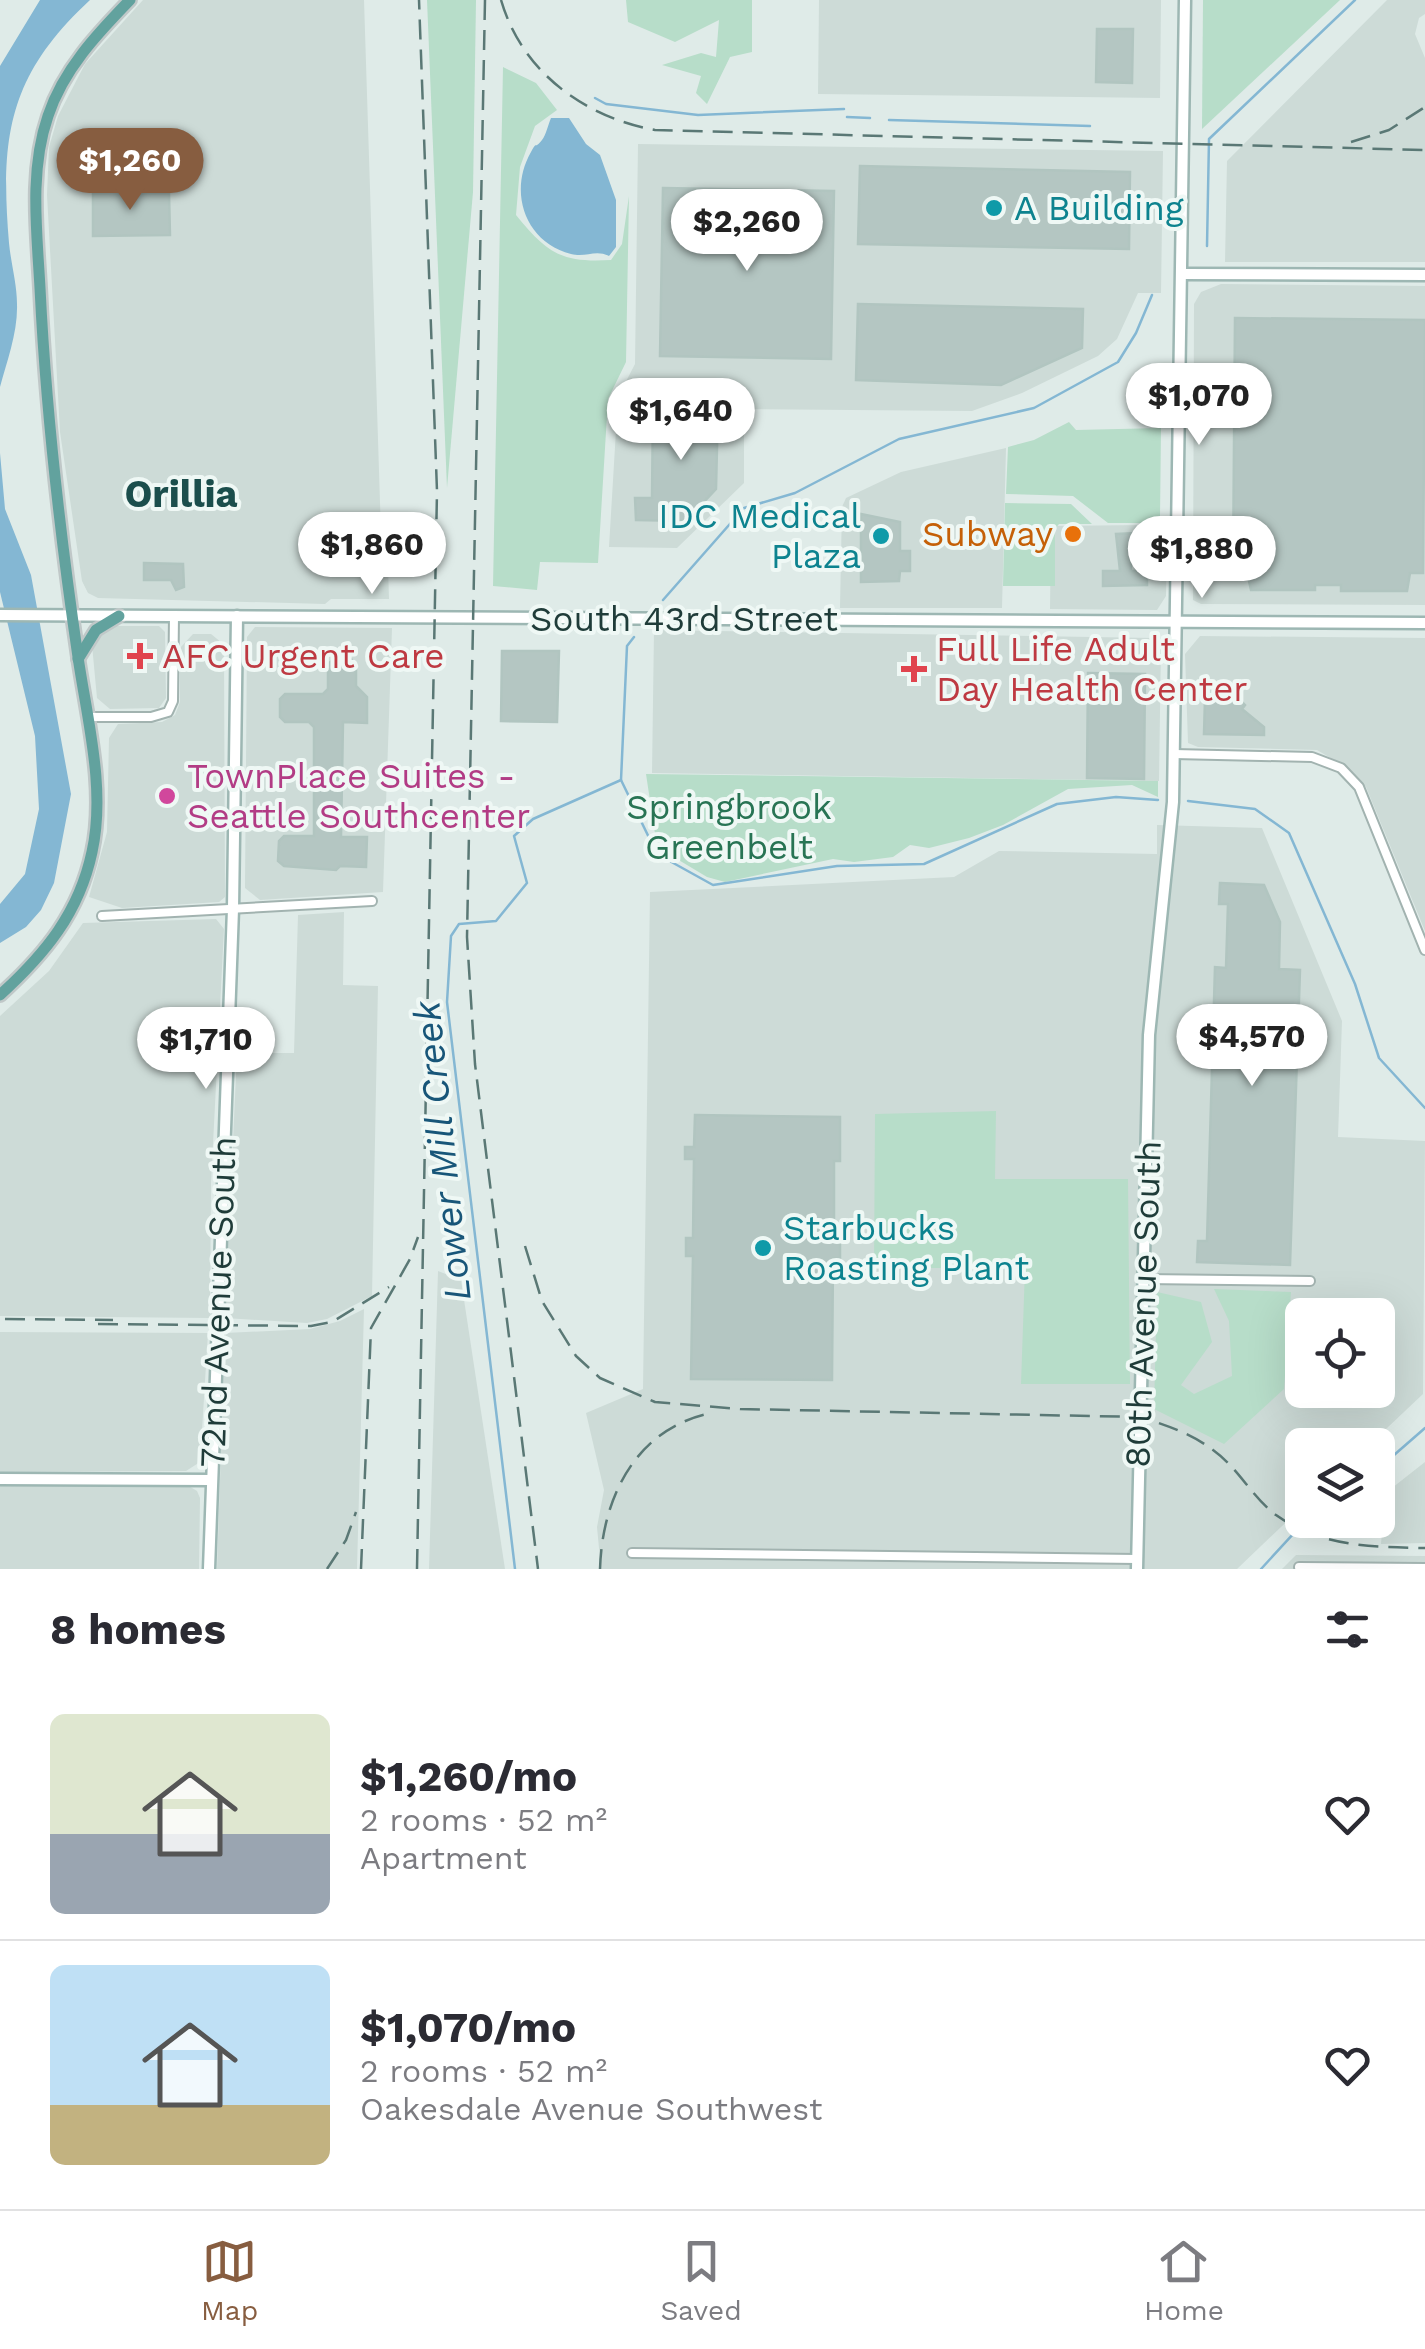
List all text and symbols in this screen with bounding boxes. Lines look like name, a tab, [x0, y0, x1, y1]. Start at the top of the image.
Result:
pin: $1,260	[49, 128, 211, 213]
text: $1,260	[79, 141, 181, 179]
place label: A Building	[1014, 187, 1184, 229]
pin: $2,260	[666, 189, 828, 274]
marker: A Building	[983, 197, 1005, 219]
text: $2,260	[693, 202, 801, 240]
pin: $1,070	[1118, 363, 1280, 448]
text: $1,070	[1148, 376, 1250, 414]
pin: $1,640	[600, 378, 762, 463]
text: $1,640	[629, 391, 733, 429]
district label: Orillia	[124, 472, 238, 516]
place label: IDC Medical Plaza	[658, 495, 861, 577]
pin: $1,860	[291, 512, 453, 597]
place label: Subway	[922, 513, 1053, 555]
pin: $1,880	[1121, 516, 1283, 601]
marker: Subway	[1062, 523, 1084, 545]
text: $1,860	[320, 525, 424, 563]
marker: IDC Medical Plaza	[870, 525, 892, 547]
text: $1,880	[1150, 529, 1254, 567]
street label: South 43rd Street	[530, 598, 838, 640]
place label: Full Life Adult Day Health Center	[936, 628, 1248, 710]
place label: AFC Urgent Care	[162, 635, 445, 677]
marker: AFC Urgent Care	[127, 643, 153, 669]
marker: Full Life Adult Day Health Center	[901, 656, 927, 682]
place label: TownPlace Suites - Seattle Southcenter	[187, 755, 530, 837]
marker: TownPlace Suites - Seattle Southcenter	[156, 785, 178, 807]
park label: Springbrook Greenbelt	[626, 786, 832, 868]
water label: Lower Mill Creek	[404, 998, 480, 1303]
pin: $4,570	[1171, 1004, 1333, 1089]
pin: $1,710	[125, 1007, 287, 1092]
text: $4,570	[1198, 1017, 1306, 1055]
text: $1,710	[159, 1020, 253, 1058]
street label: 72nd Avenue South	[191, 1136, 245, 1468]
street label: 80th Avenue South	[1116, 1140, 1170, 1468]
place label: Starbucks Roasting Plant	[783, 1207, 1029, 1289]
marker: Starbucks Roasting Plant	[752, 1237, 774, 1259]
map controls	[1285, 1298, 1395, 1538]
button: locate	[1285, 1298, 1395, 1408]
button: layers	[1285, 1428, 1395, 1538]
icon: filters	[1320, 1602, 1375, 1657]
text: 8 homes	[50, 1605, 226, 1654]
text: $1,260/mo	[360, 1752, 577, 1801]
icon: home	[130, 1754, 250, 1874]
icon: heart	[1320, 1787, 1375, 1842]
text: 2 rooms · 52 m²	[360, 1801, 607, 1839]
text: Apartment	[360, 1839, 527, 1877]
text: $1,070/mo	[360, 2003, 576, 2052]
icon: home	[130, 2005, 250, 2125]
icon: heart	[1320, 2038, 1375, 2093]
text: 2 rooms · 52 m²	[360, 2052, 607, 2090]
text: Oakesdale Avenue Southwest	[360, 2090, 823, 2128]
tab: Map	[201, 2234, 258, 2327]
tab: Saved	[660, 2234, 742, 2327]
tab: Home	[1144, 2234, 1224, 2327]

